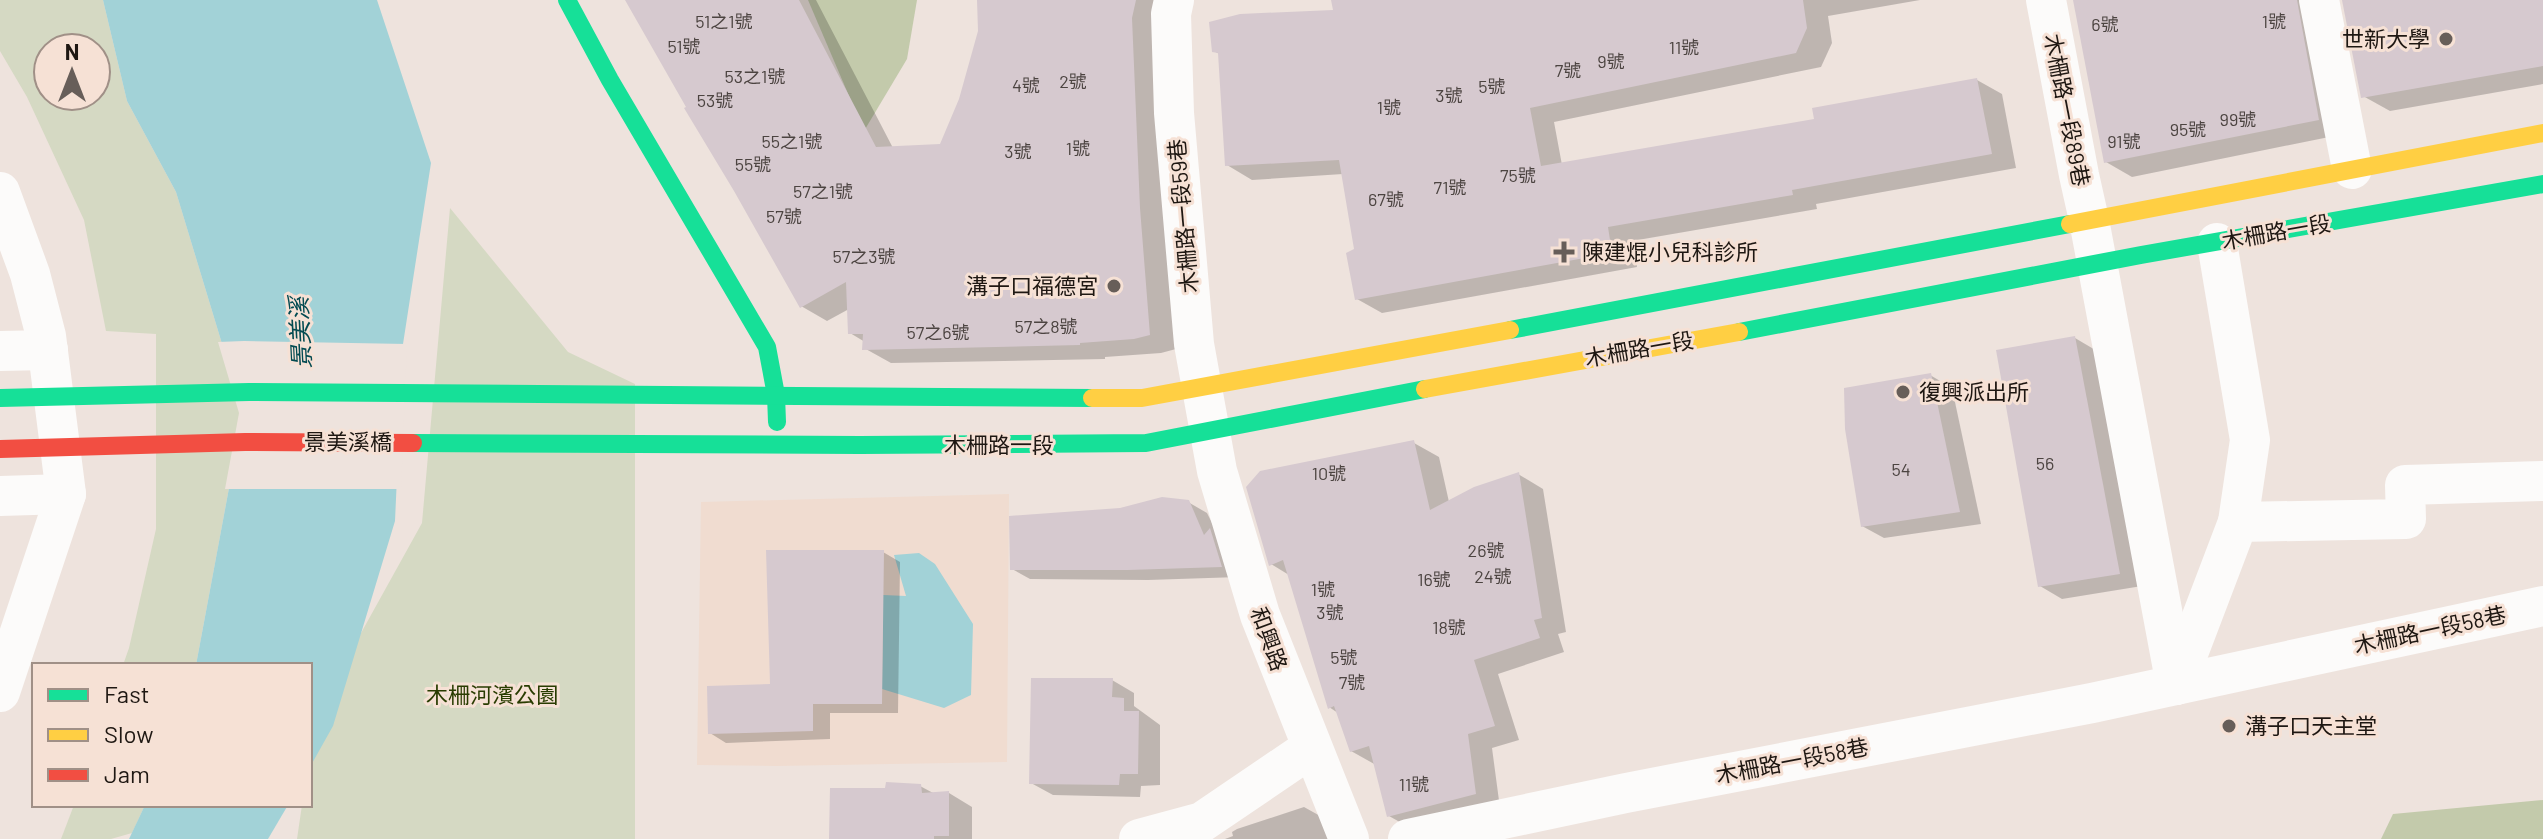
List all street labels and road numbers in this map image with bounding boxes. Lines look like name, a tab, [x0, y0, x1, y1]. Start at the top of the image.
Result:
street label: 木柵路一段89巷	[2040, 31, 2096, 188]
street label: 木柵路一段59巷	[1162, 138, 1202, 294]
street label: 木柵路一段	[2219, 209, 2332, 253]
street label: 木柵路一段	[1582, 326, 1695, 370]
street label: 景美溪橋	[304, 428, 392, 454]
street label: 木柵路一段	[944, 431, 1054, 457]
street label: 木柵路一段58巷	[2351, 600, 2508, 658]
street label: 和興路	[1246, 603, 1293, 674]
street label: 木柵路一段58巷	[1713, 732, 1870, 788]

